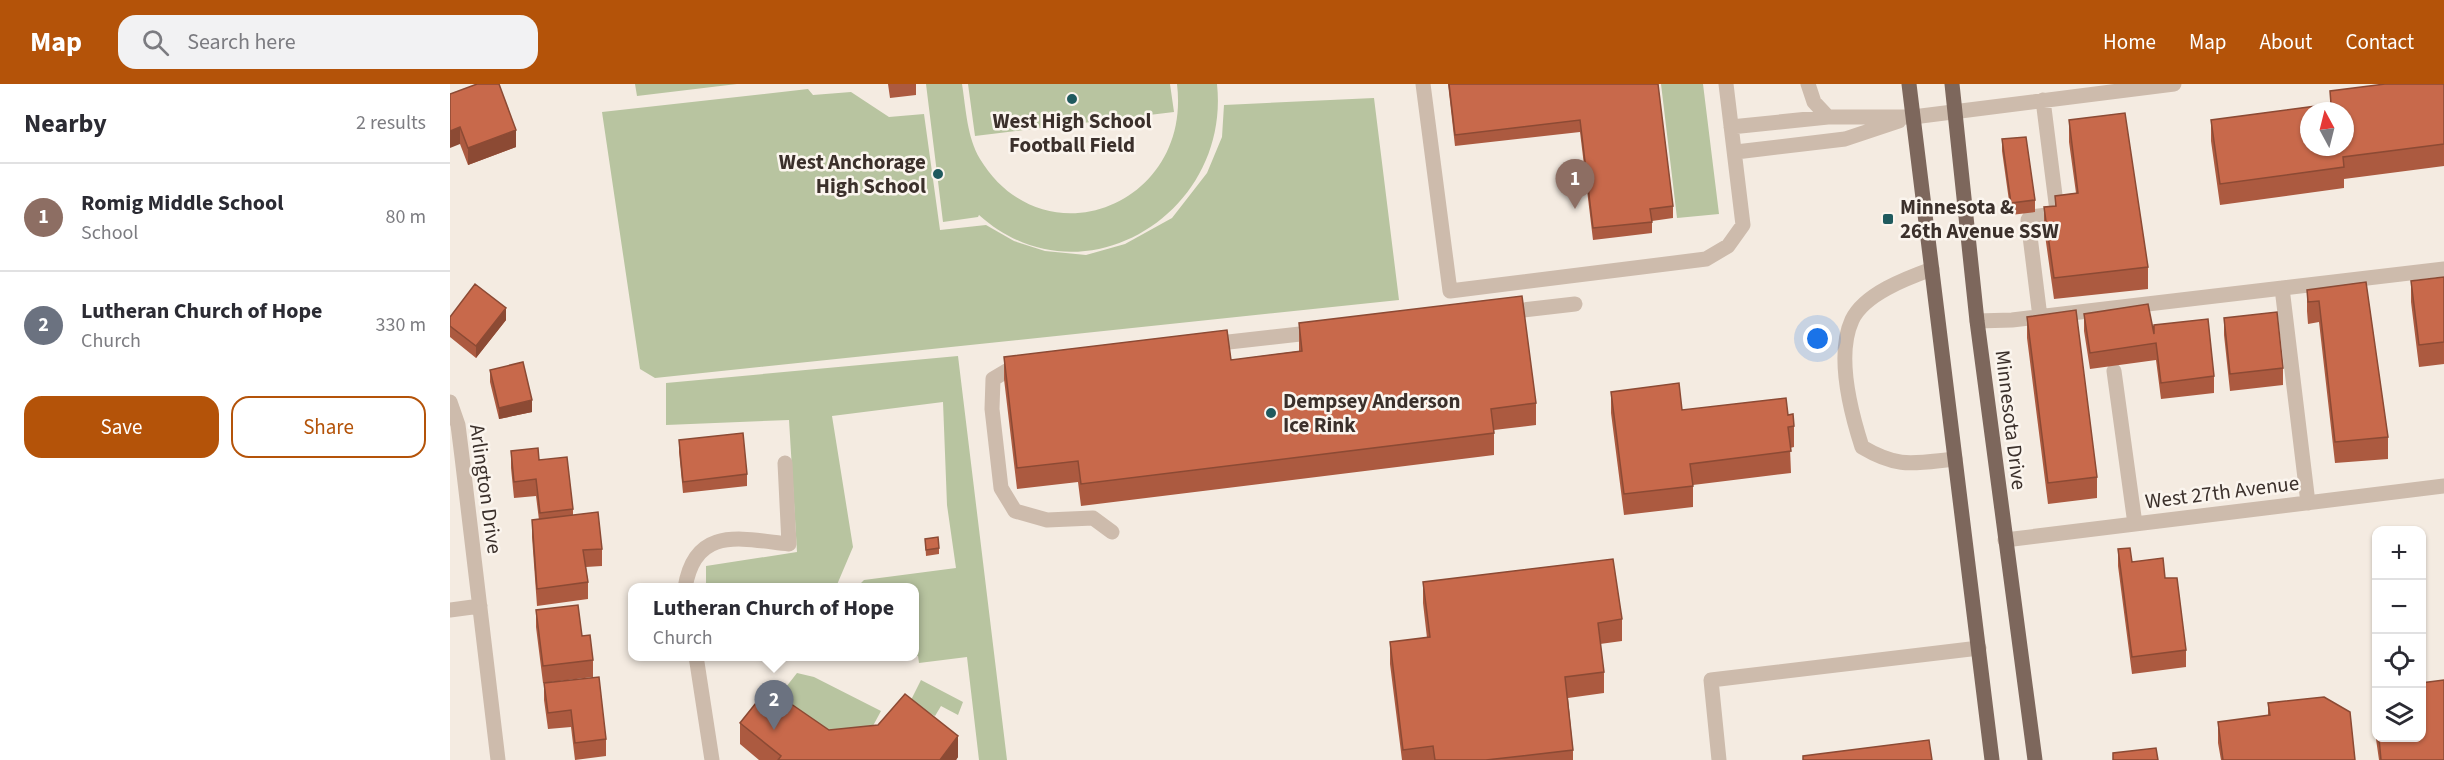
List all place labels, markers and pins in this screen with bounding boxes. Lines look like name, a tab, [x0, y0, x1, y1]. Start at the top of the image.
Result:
marker: West High School Football Field	[1065, 92, 1079, 106]
place label: West High School Football Field	[992, 106, 1152, 160]
place label: West Anchorage High School	[779, 147, 926, 201]
pin: 1	[1556, 160, 1594, 209]
marker: West Anchorage High School	[931, 167, 945, 181]
place label: Minnesota & 26th Avenue SSW	[1900, 192, 2059, 246]
marker: Minnesota & 26th Avenue SSW	[1881, 212, 1895, 226]
place label: Dempsey Anderson Ice Rink	[1283, 386, 1460, 440]
marker: Dempsey Anderson Ice Rink	[1264, 406, 1278, 420]
pin: 2	[754, 680, 794, 730]

